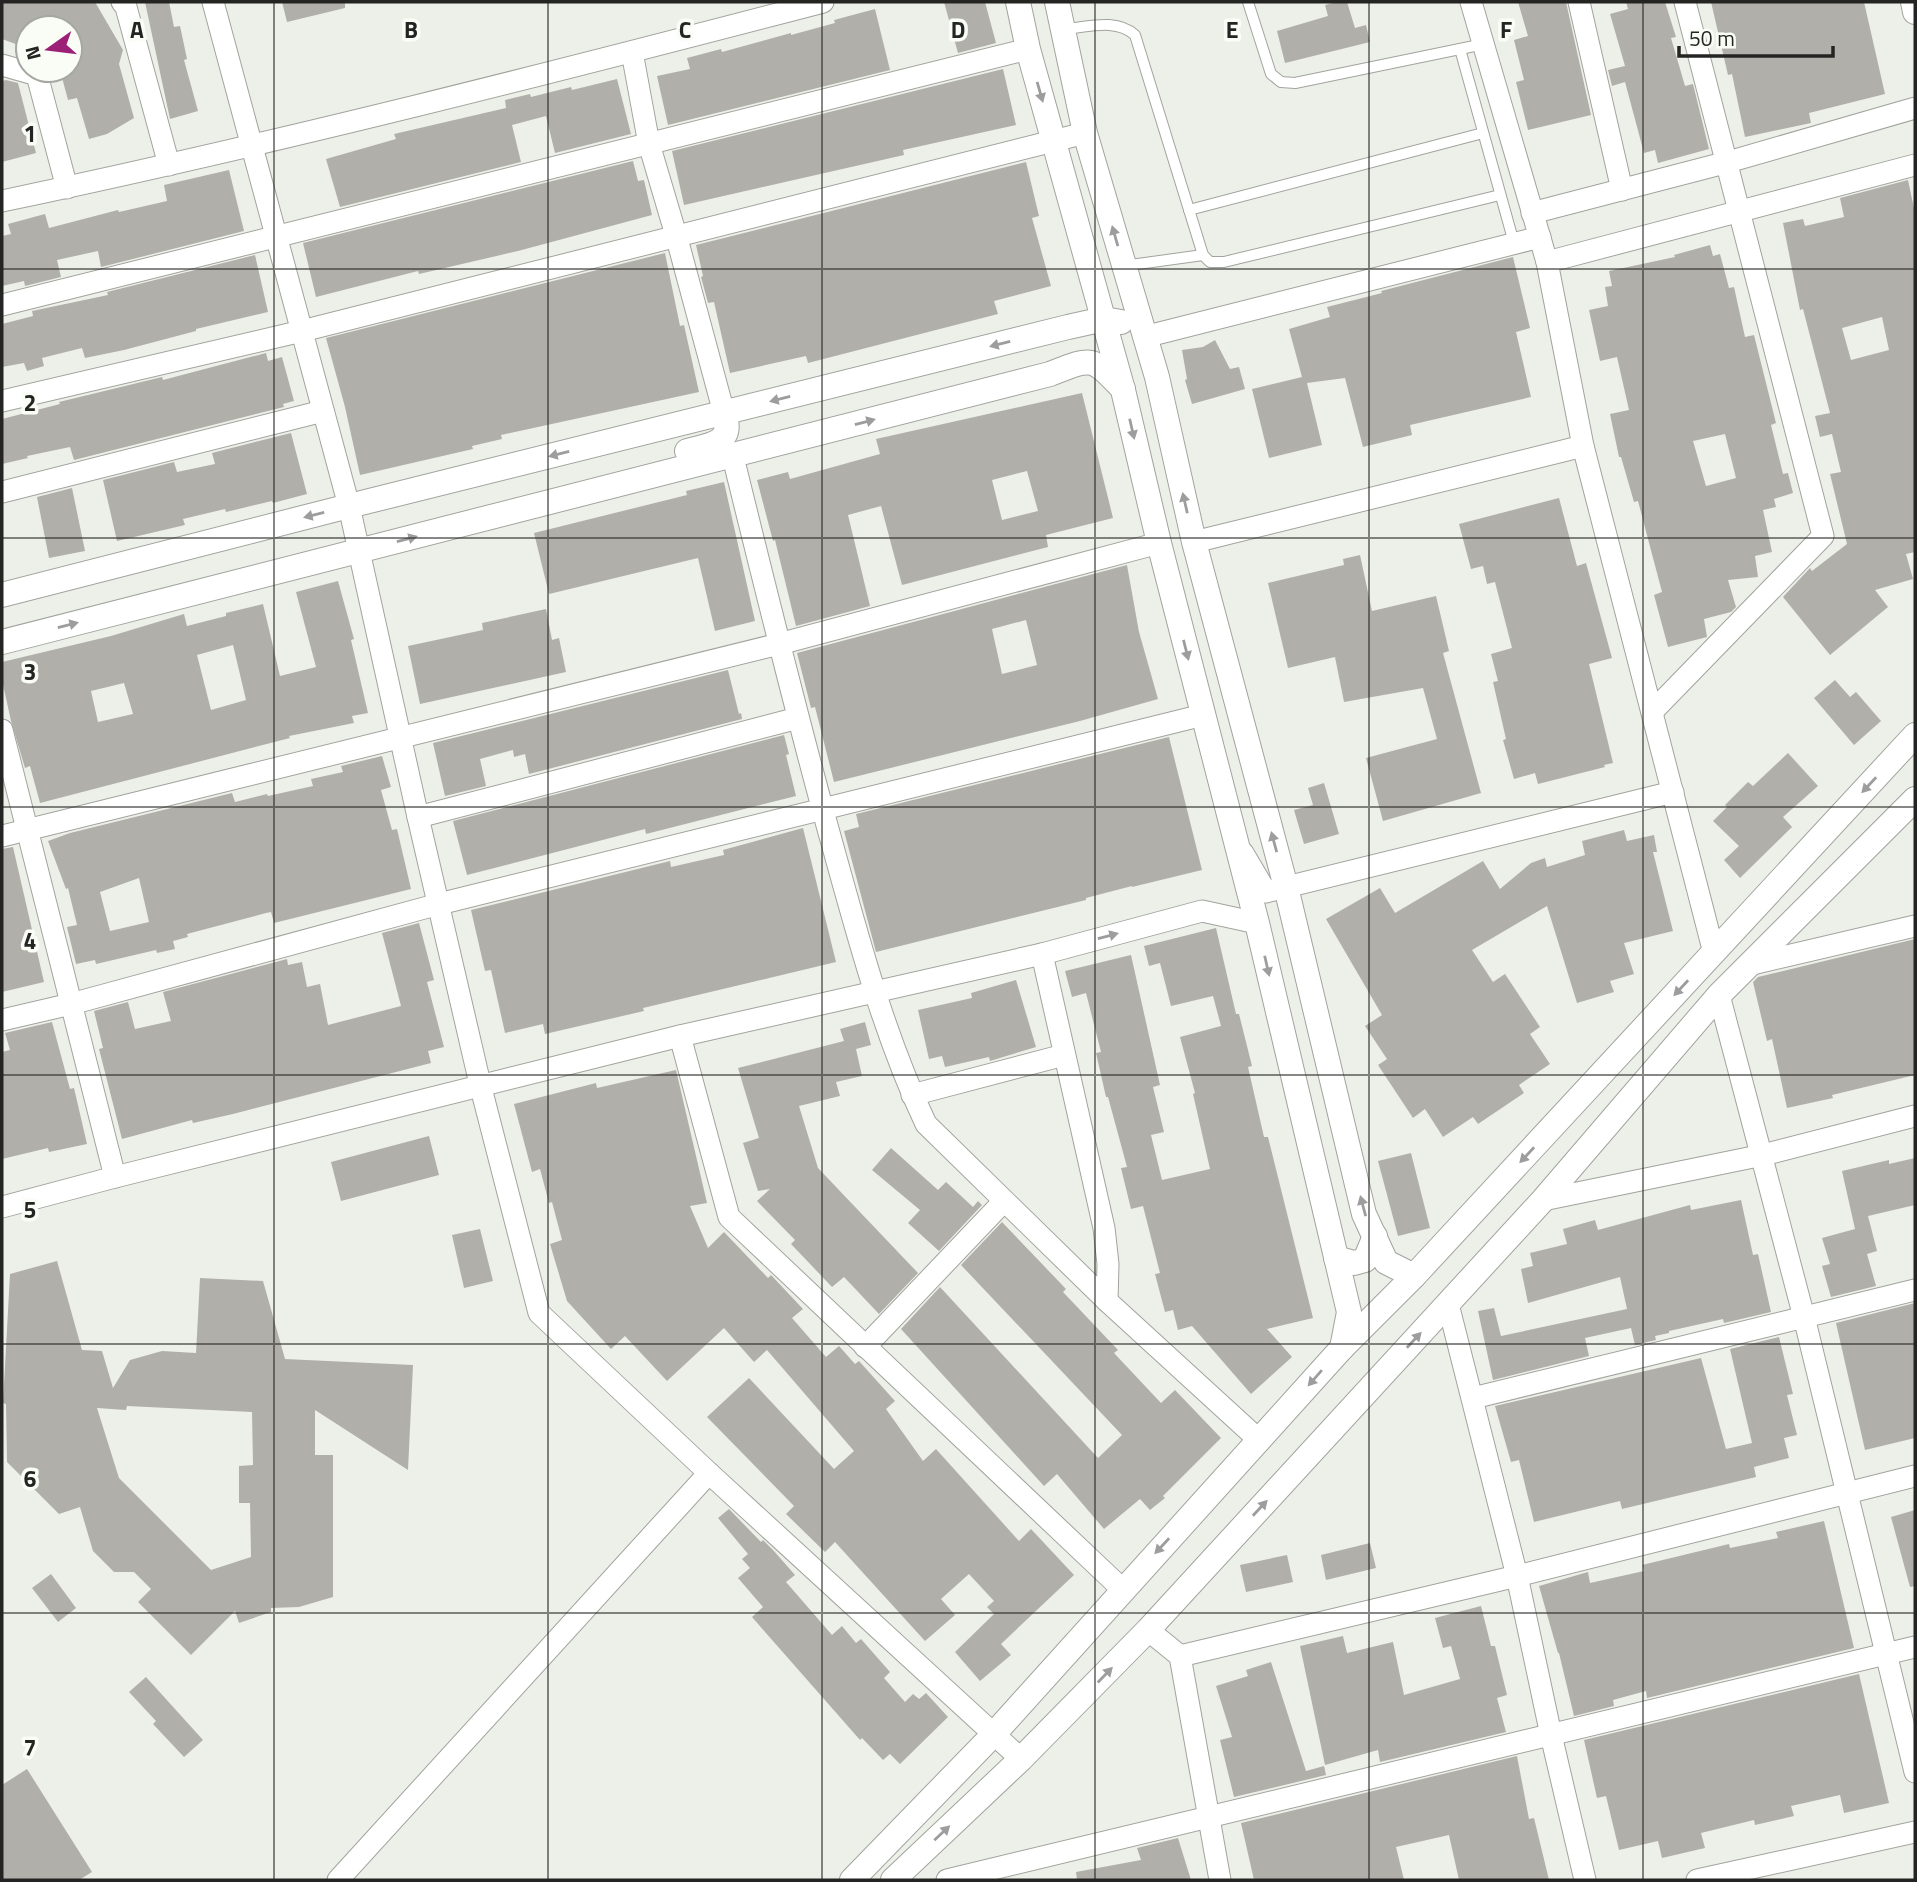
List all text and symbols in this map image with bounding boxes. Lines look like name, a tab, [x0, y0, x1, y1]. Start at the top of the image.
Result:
text: A	[130, 12, 144, 47]
text: B	[404, 12, 418, 47]
text: C	[679, 12, 691, 47]
text: D	[951, 12, 965, 47]
text: E	[1226, 12, 1238, 47]
text: F	[1500, 12, 1512, 47]
north arrow	[14, 14, 84, 84]
scale bar	[1679, 14, 1833, 58]
text: 50 m	[1689, 22, 1735, 54]
text: N	[16, 43, 48, 63]
one-way arrow	[1036, 81, 1046, 102]
text: 1	[24, 116, 36, 151]
one-way arrow	[1109, 225, 1119, 246]
one-way arrow	[989, 339, 1011, 350]
text: 2	[24, 385, 36, 420]
one-way arrow	[768, 394, 790, 405]
one-way arrow	[854, 416, 876, 427]
one-way arrow	[1127, 418, 1138, 440]
one-way arrow	[548, 449, 570, 460]
one-way arrow	[1179, 492, 1190, 514]
one-way arrow	[303, 510, 325, 521]
one-way arrow	[397, 534, 418, 544]
one-way arrow	[57, 619, 79, 630]
one-way arrow	[1181, 639, 1192, 661]
text: 3	[24, 654, 36, 689]
one-way arrow	[1861, 776, 1877, 794]
one-way arrow	[1268, 831, 1279, 853]
text: 4	[24, 923, 36, 958]
one-way arrow	[1097, 930, 1119, 941]
one-way arrow	[1262, 955, 1273, 977]
one-way arrow	[1674, 979, 1690, 996]
one-way arrow	[1519, 1146, 1535, 1163]
text: 5	[24, 1192, 36, 1227]
one-way arrow	[1357, 1195, 1367, 1216]
one-way arrow	[1406, 1332, 1421, 1349]
one-way arrow	[1307, 1369, 1323, 1387]
text: 6	[24, 1461, 37, 1496]
one-way arrow	[1252, 1499, 1268, 1517]
one-way arrow	[1154, 1537, 1170, 1555]
one-way arrow	[1097, 1667, 1113, 1684]
text: 7	[24, 1730, 36, 1765]
one-way arrow	[933, 1826, 950, 1842]

